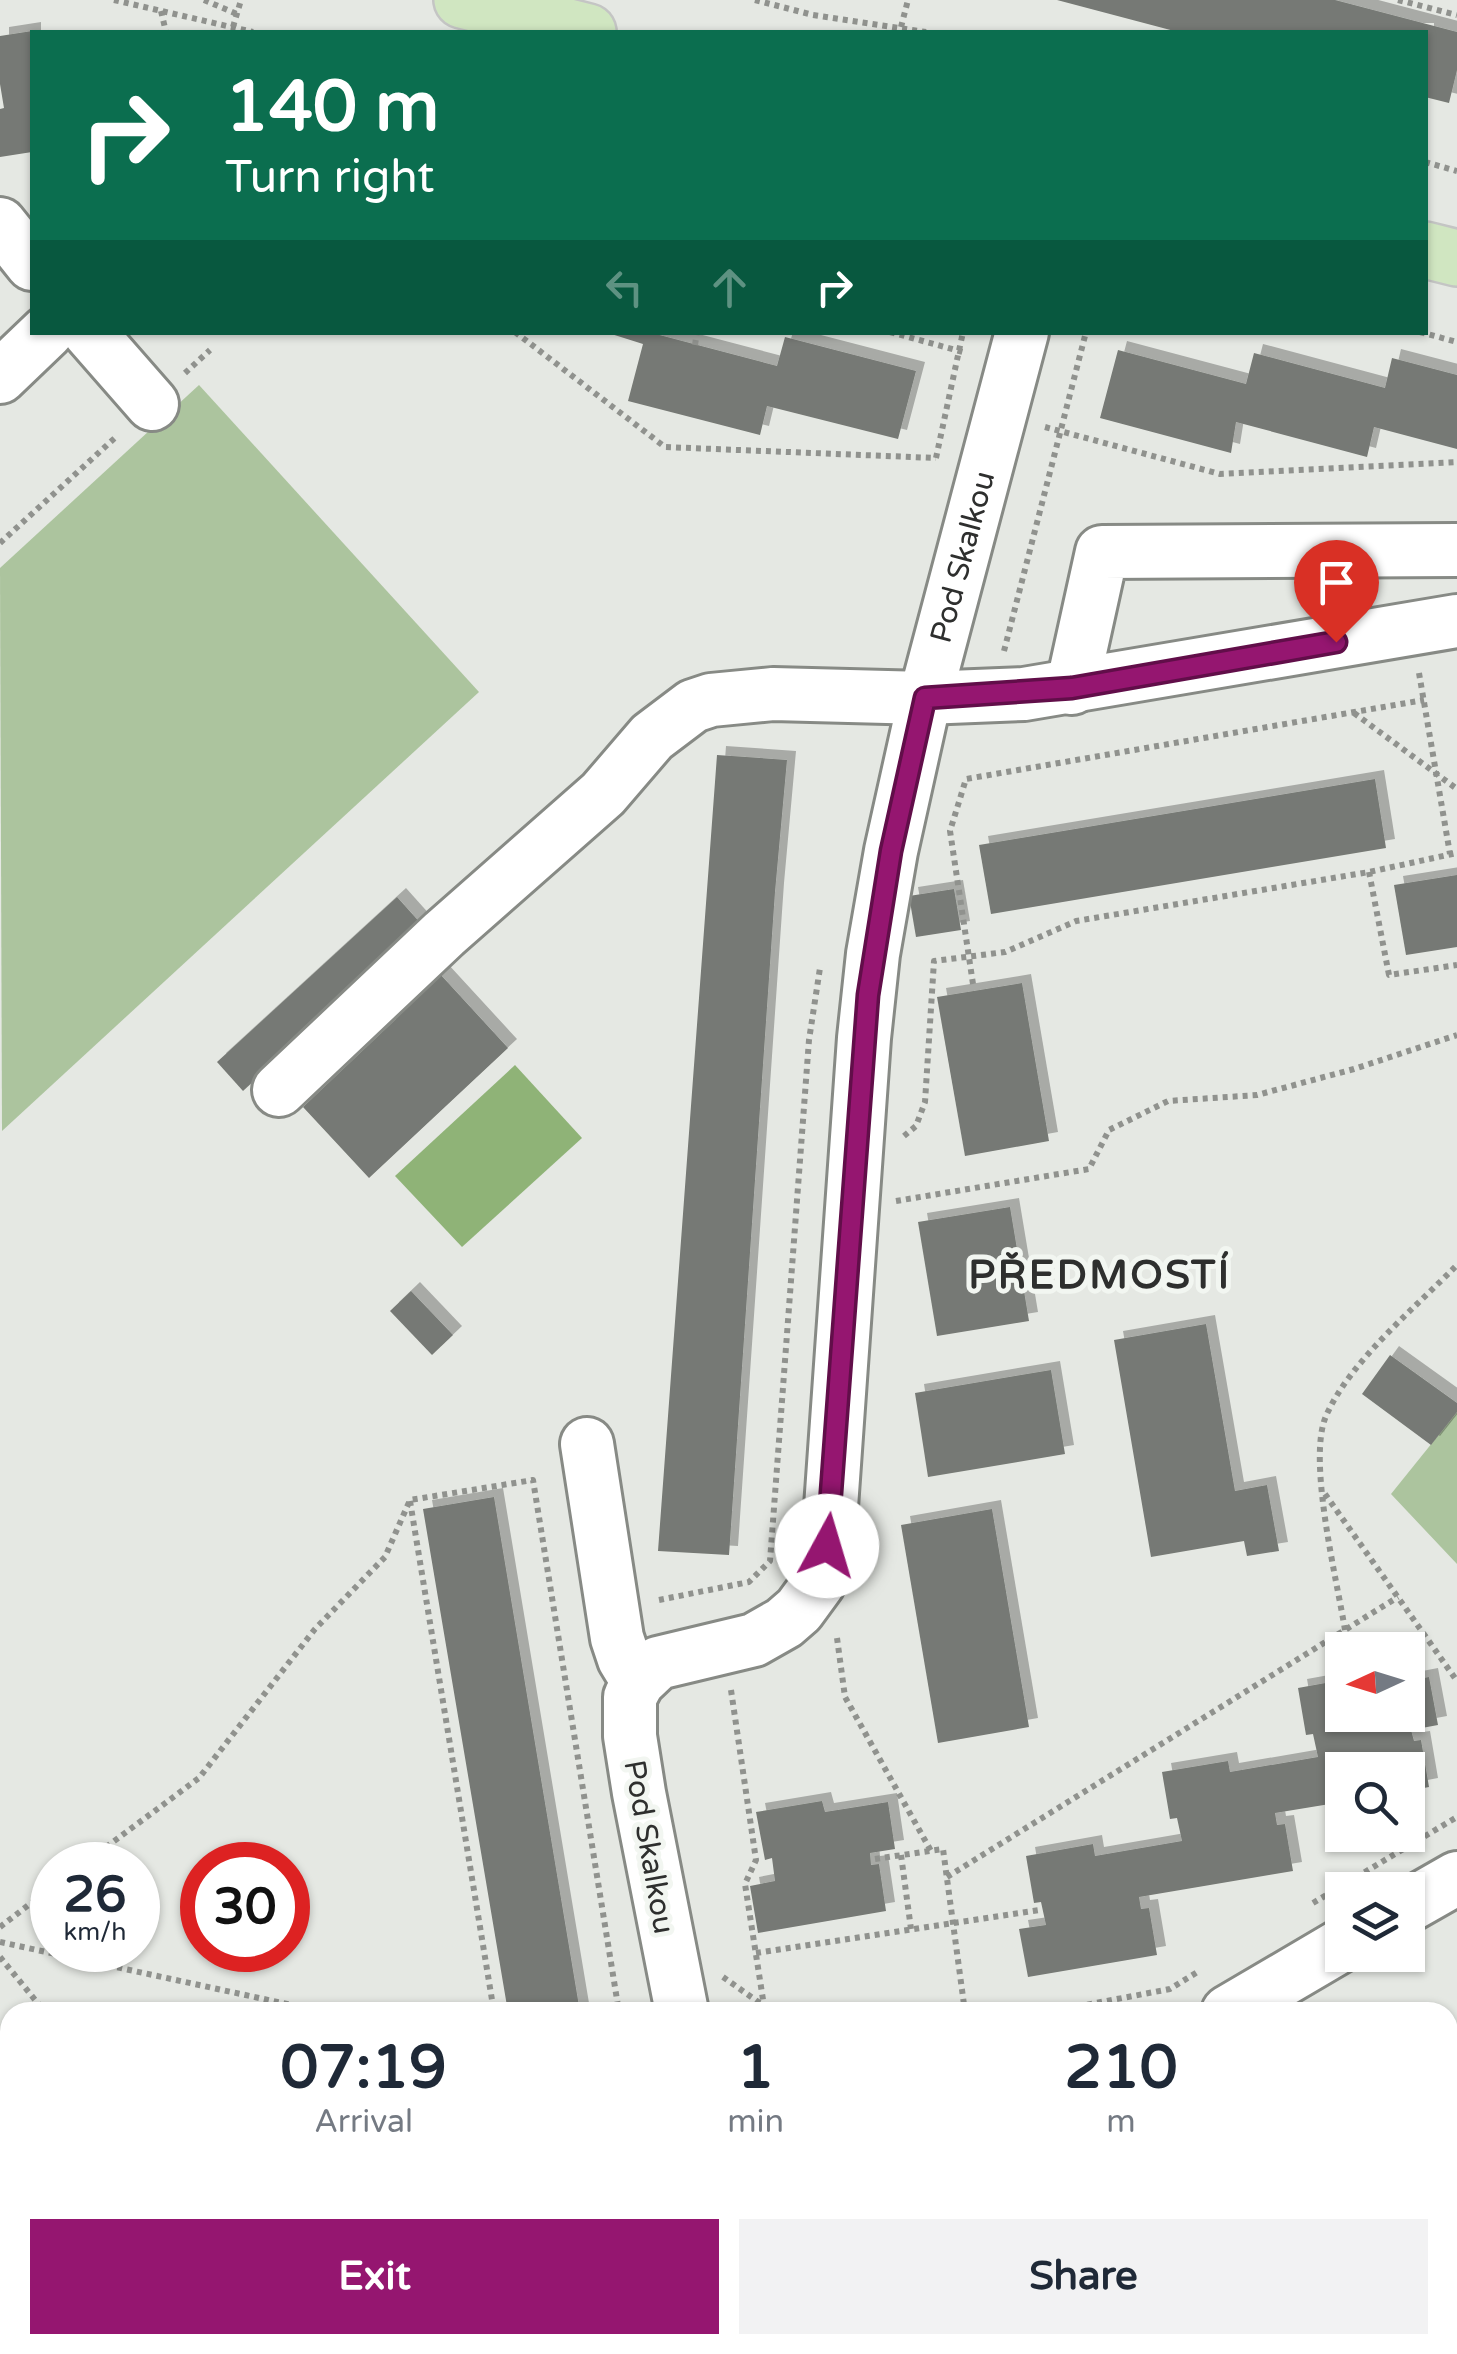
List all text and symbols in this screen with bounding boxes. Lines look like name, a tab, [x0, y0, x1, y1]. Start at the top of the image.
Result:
text: 140 m	[225, 66, 439, 150]
icon: right	[60, 70, 190, 200]
text: Turn right	[225, 151, 434, 205]
icon: left	[597, 260, 652, 315]
icon: ahead	[702, 260, 757, 315]
icon: right	[807, 260, 862, 315]
street label: Pod Skalkou	[922, 467, 1003, 647]
pin	[1294, 540, 1379, 643]
icon: arrive	[1309, 555, 1364, 610]
district label: PŘEDMOSTÍ	[968, 1250, 1232, 1299]
position arrow	[775, 1494, 879, 1598]
north arrow	[1325, 1632, 1425, 1732]
map controls	[1325, 1632, 1425, 1972]
button: search	[1325, 1752, 1425, 1852]
street label: Pod Skalkou	[616, 1757, 682, 1937]
speed limit sign: 30	[180, 1842, 310, 1972]
text: 26	[64, 1865, 126, 1925]
button: layers	[1325, 1872, 1425, 1972]
text: km/h	[64, 1917, 126, 1947]
text: 07:19	[280, 2032, 447, 2104]
text: 1	[737, 2032, 774, 2104]
text: 210	[1064, 2032, 1178, 2104]
text: Arrival	[314, 2103, 413, 2141]
text: min	[727, 2103, 784, 2141]
text: m	[1106, 2103, 1136, 2141]
button: Exit	[30, 2219, 719, 2334]
button: Share	[739, 2219, 1428, 2334]

